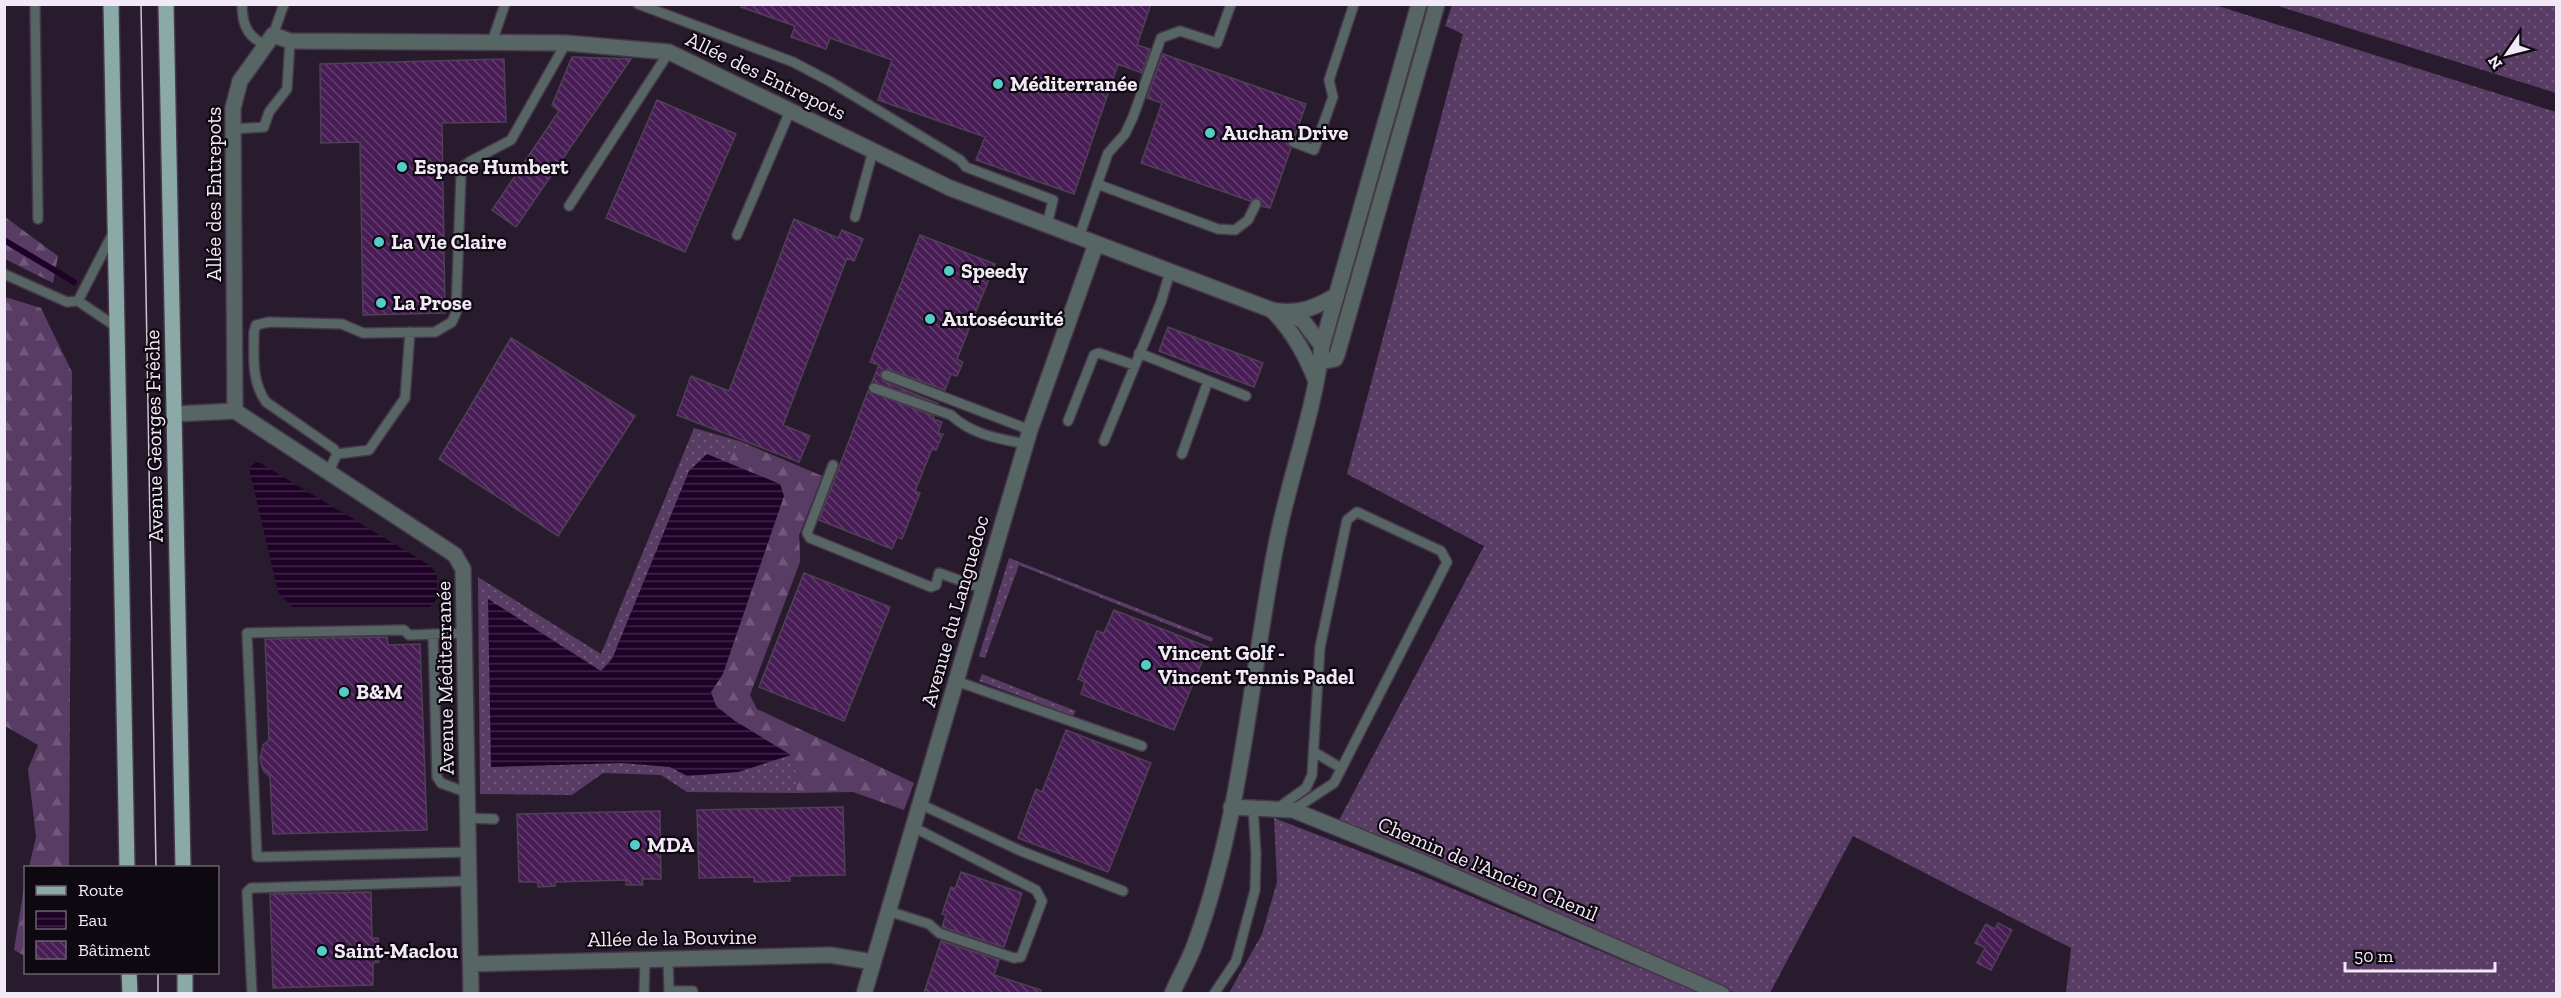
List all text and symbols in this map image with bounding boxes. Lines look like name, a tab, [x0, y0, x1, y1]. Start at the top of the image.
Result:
north arrow	[2477, 24, 2537, 84]
street label: Allée des Entrepots	[682, 26, 850, 125]
text: N	[2484, 52, 2506, 73]
place label: Méditerranée	[1010, 71, 1137, 96]
marker: Méditerranée	[991, 77, 1005, 91]
street label: Allée des Entrepots	[201, 107, 226, 281]
place label: Auchan Drive	[1222, 120, 1348, 145]
marker: Auchan Drive	[1203, 126, 1217, 140]
place label: Espace Humbert	[414, 154, 569, 179]
marker: Espace Humbert	[395, 160, 409, 174]
place label: La Vie Claire	[391, 229, 507, 254]
marker: La Vie Claire	[372, 235, 386, 249]
place label: Speedy	[961, 258, 1028, 283]
marker: Speedy	[942, 264, 956, 278]
place label: La Prose	[393, 290, 472, 315]
marker: La Prose	[374, 296, 388, 310]
place label: Autosécurité	[942, 306, 1064, 331]
marker: Autosécurité	[923, 312, 937, 326]
street label: Avenue Georges Frêche	[139, 330, 168, 542]
street label: Avenue du Languedoc	[915, 512, 994, 710]
street label: Avenue Méditerranée	[430, 581, 459, 775]
place label: Vincent Golf - Vincent Tennis Padel	[1158, 640, 1354, 689]
marker: Vincent Golf - Vincent Tennis Padel	[1139, 658, 1153, 672]
place label: B&M	[356, 679, 403, 704]
marker: B&M	[337, 685, 351, 699]
street label: Chemin de l'Ancien Chenil	[1374, 811, 1602, 926]
place label: MDA	[647, 832, 695, 857]
marker: MDA	[628, 838, 642, 852]
legend	[24, 866, 219, 974]
text: Route	[78, 879, 123, 901]
text: Eau	[78, 909, 107, 931]
street label: Allée de la Bouvine	[587, 924, 757, 951]
scale bar	[2345, 935, 2495, 973]
place label: Saint-Maclou	[334, 938, 458, 963]
text: Bâtiment	[78, 939, 151, 961]
marker: Saint-Maclou	[315, 944, 329, 958]
text: 50 m	[2354, 945, 2394, 967]

